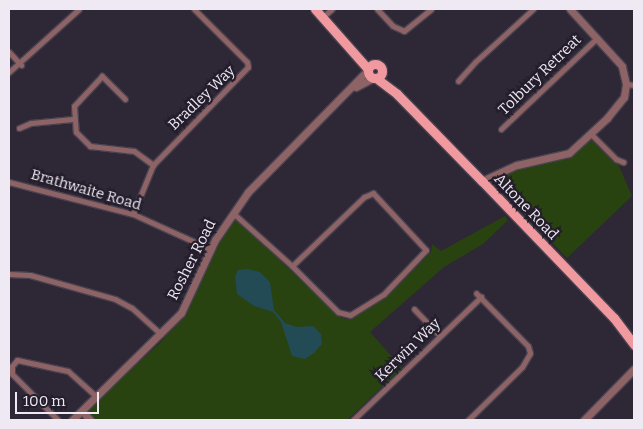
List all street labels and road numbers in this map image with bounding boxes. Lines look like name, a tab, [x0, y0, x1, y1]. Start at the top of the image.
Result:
street label: Tolbury Retreat	[495, 31, 585, 119]
street label: Bradley Way	[165, 62, 239, 134]
street label: Brathwaite Road	[29, 166, 143, 214]
street label: Altone Road	[490, 170, 562, 244]
street label: Rosher Road	[164, 217, 220, 303]
street label: Kerwin Way	[372, 314, 444, 386]

